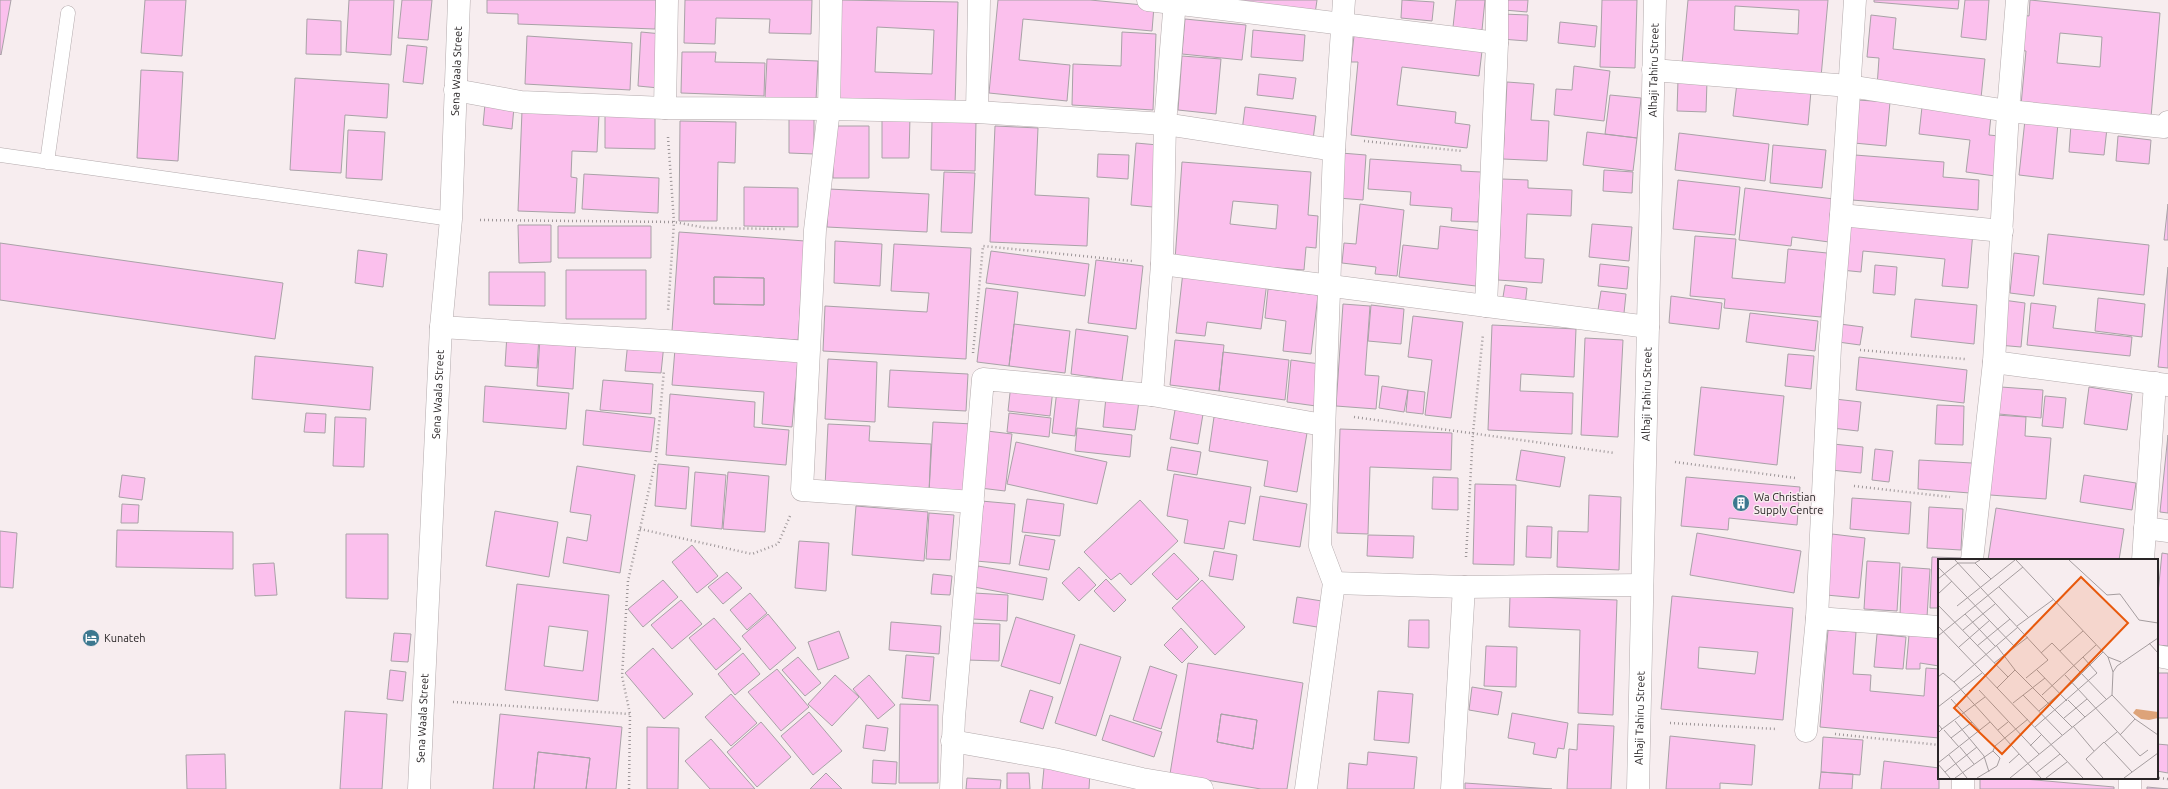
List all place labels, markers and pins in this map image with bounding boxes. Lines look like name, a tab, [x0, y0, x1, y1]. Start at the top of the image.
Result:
place label: Wa Christian Supply Centre	[1754, 491, 1823, 516]
building icon: Wa Christian Supply Centre	[1731, 493, 1751, 513]
hotel icon: Kunateh	[81, 628, 101, 648]
place label: Kunateh	[104, 632, 146, 644]

